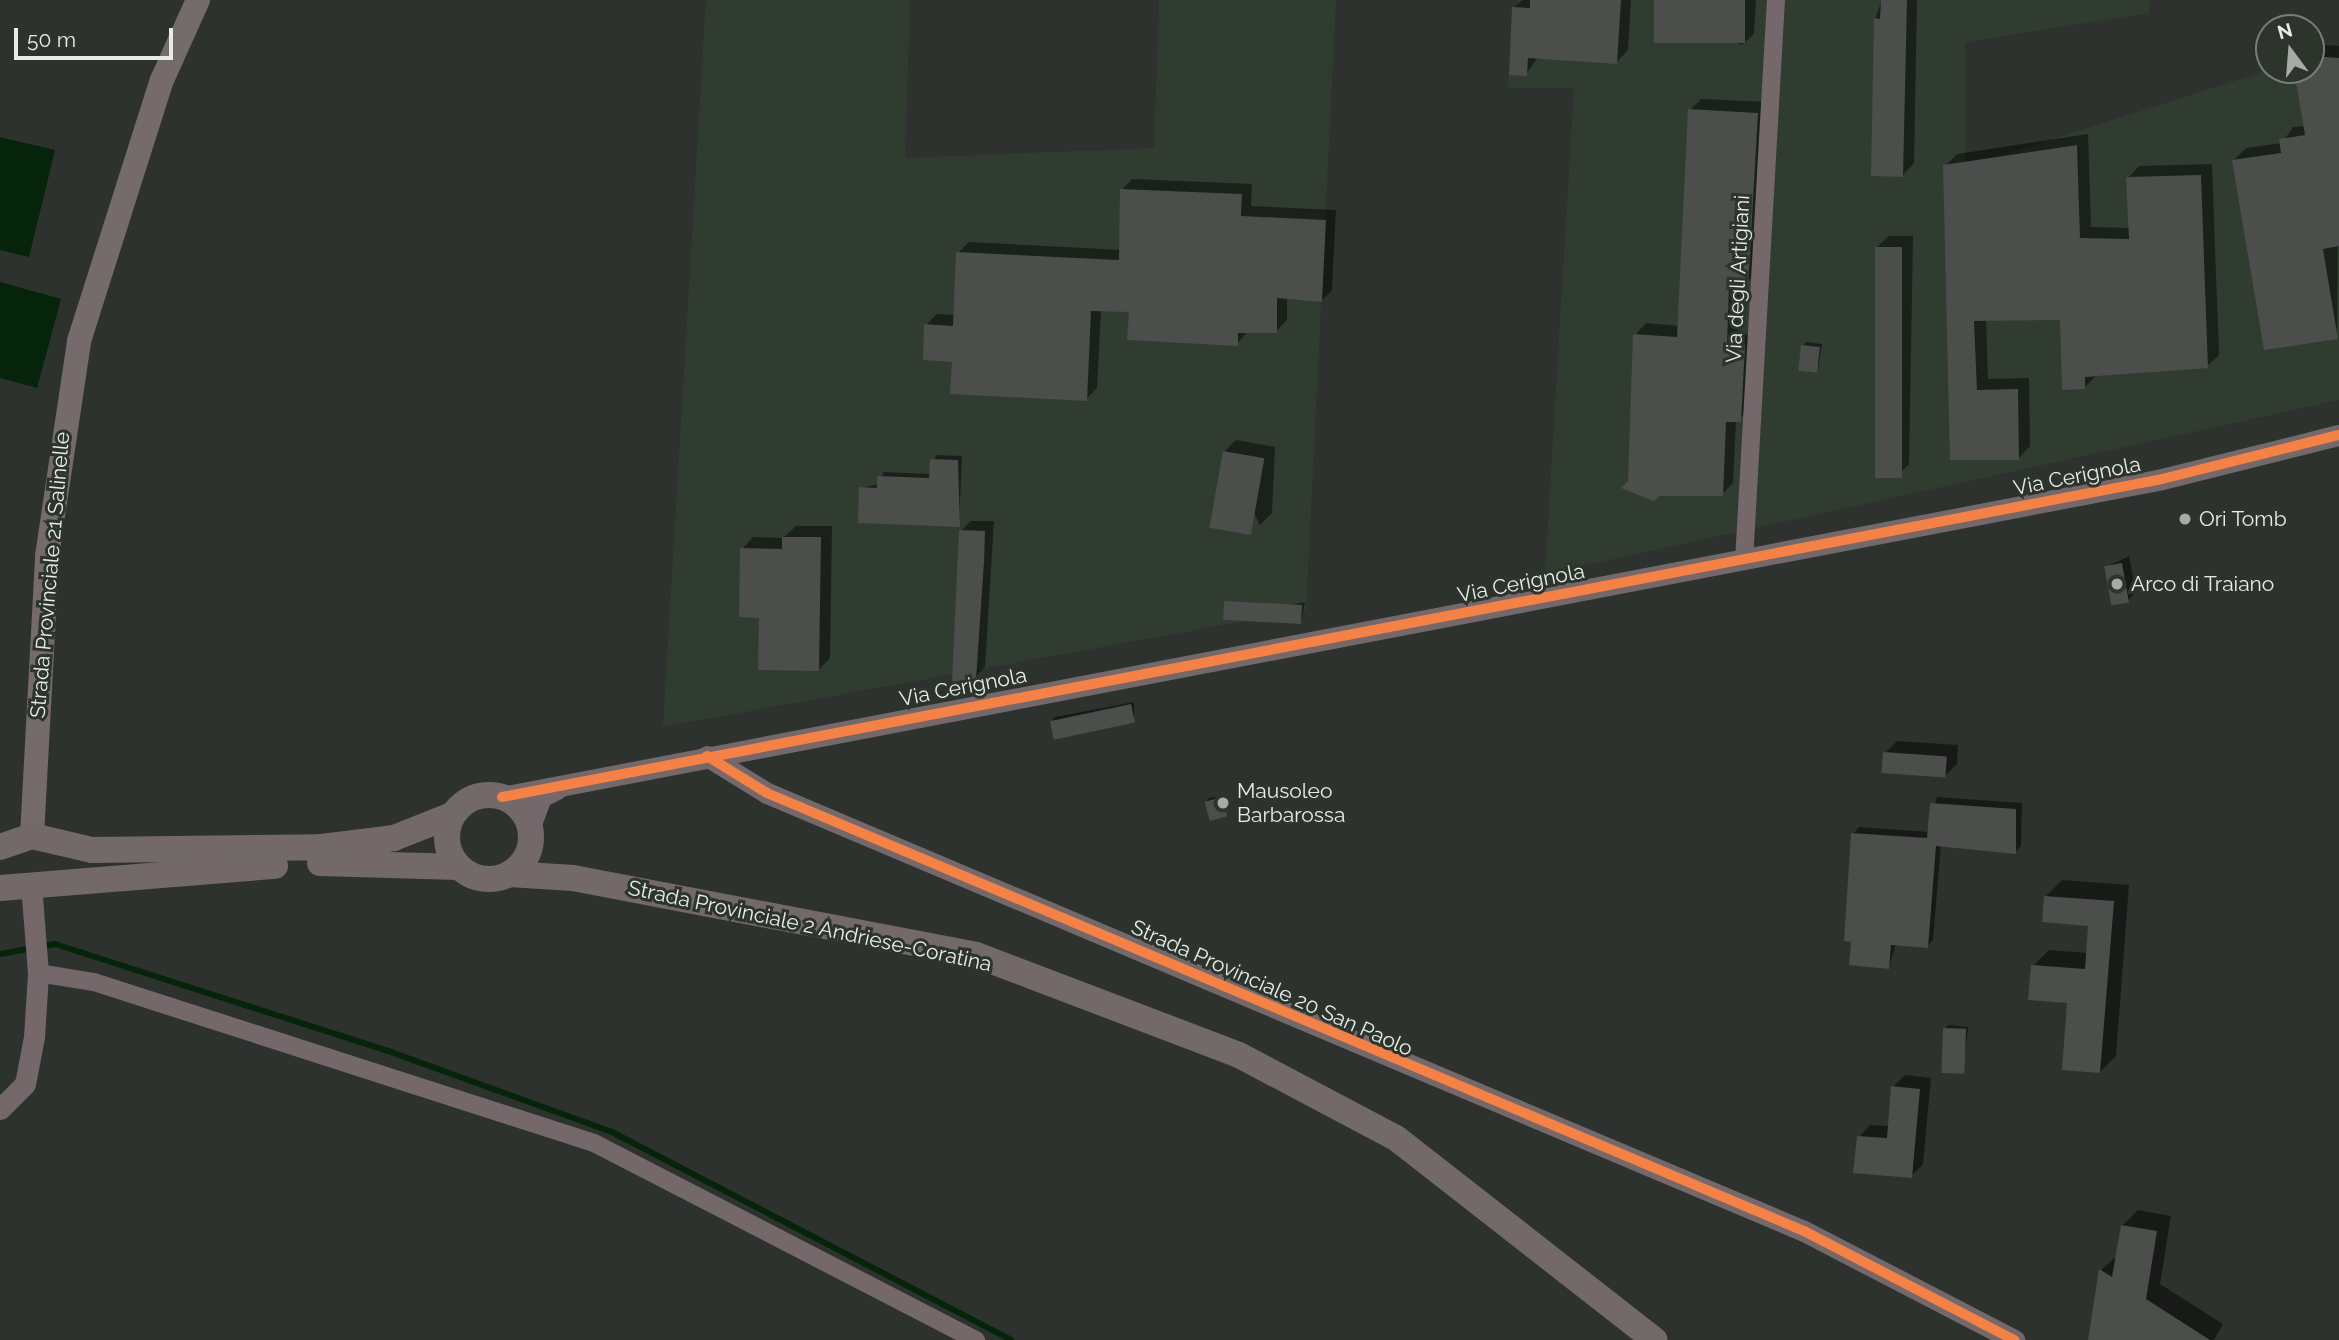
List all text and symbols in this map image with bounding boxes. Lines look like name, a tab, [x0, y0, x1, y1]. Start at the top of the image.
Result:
scale bar	[18, 14, 177, 58]
north arrow	[2255, 14, 2325, 84]
text: N	[2275, 18, 2295, 43]
text: 50 m	[27, 27, 76, 52]
street label: Via degli Artigiani	[1721, 194, 1755, 364]
street label: Strada Provinciale 21 Salinelle	[25, 431, 75, 719]
street label: Via Cerignola	[2011, 451, 2143, 501]
place label: Ori Tomb	[2199, 506, 2287, 532]
marker: Ori Tomb	[2177, 511, 2193, 527]
street label: Via Cerignola	[1455, 558, 1587, 608]
place label: Arco di Traiano	[2131, 571, 2275, 597]
marker: Arco di Traiano	[2109, 576, 2125, 592]
street label: Via Cerignola	[897, 662, 1029, 712]
place label: Mausoleo Barbarossa	[1237, 778, 1345, 828]
marker: Mausoleo Barbarossa	[1215, 795, 1231, 811]
street label: Strada Provinciale 2 Andriese-Coratina	[626, 875, 994, 977]
street label: Strada Provinciale 20 San Paolo	[1127, 914, 1417, 1062]

